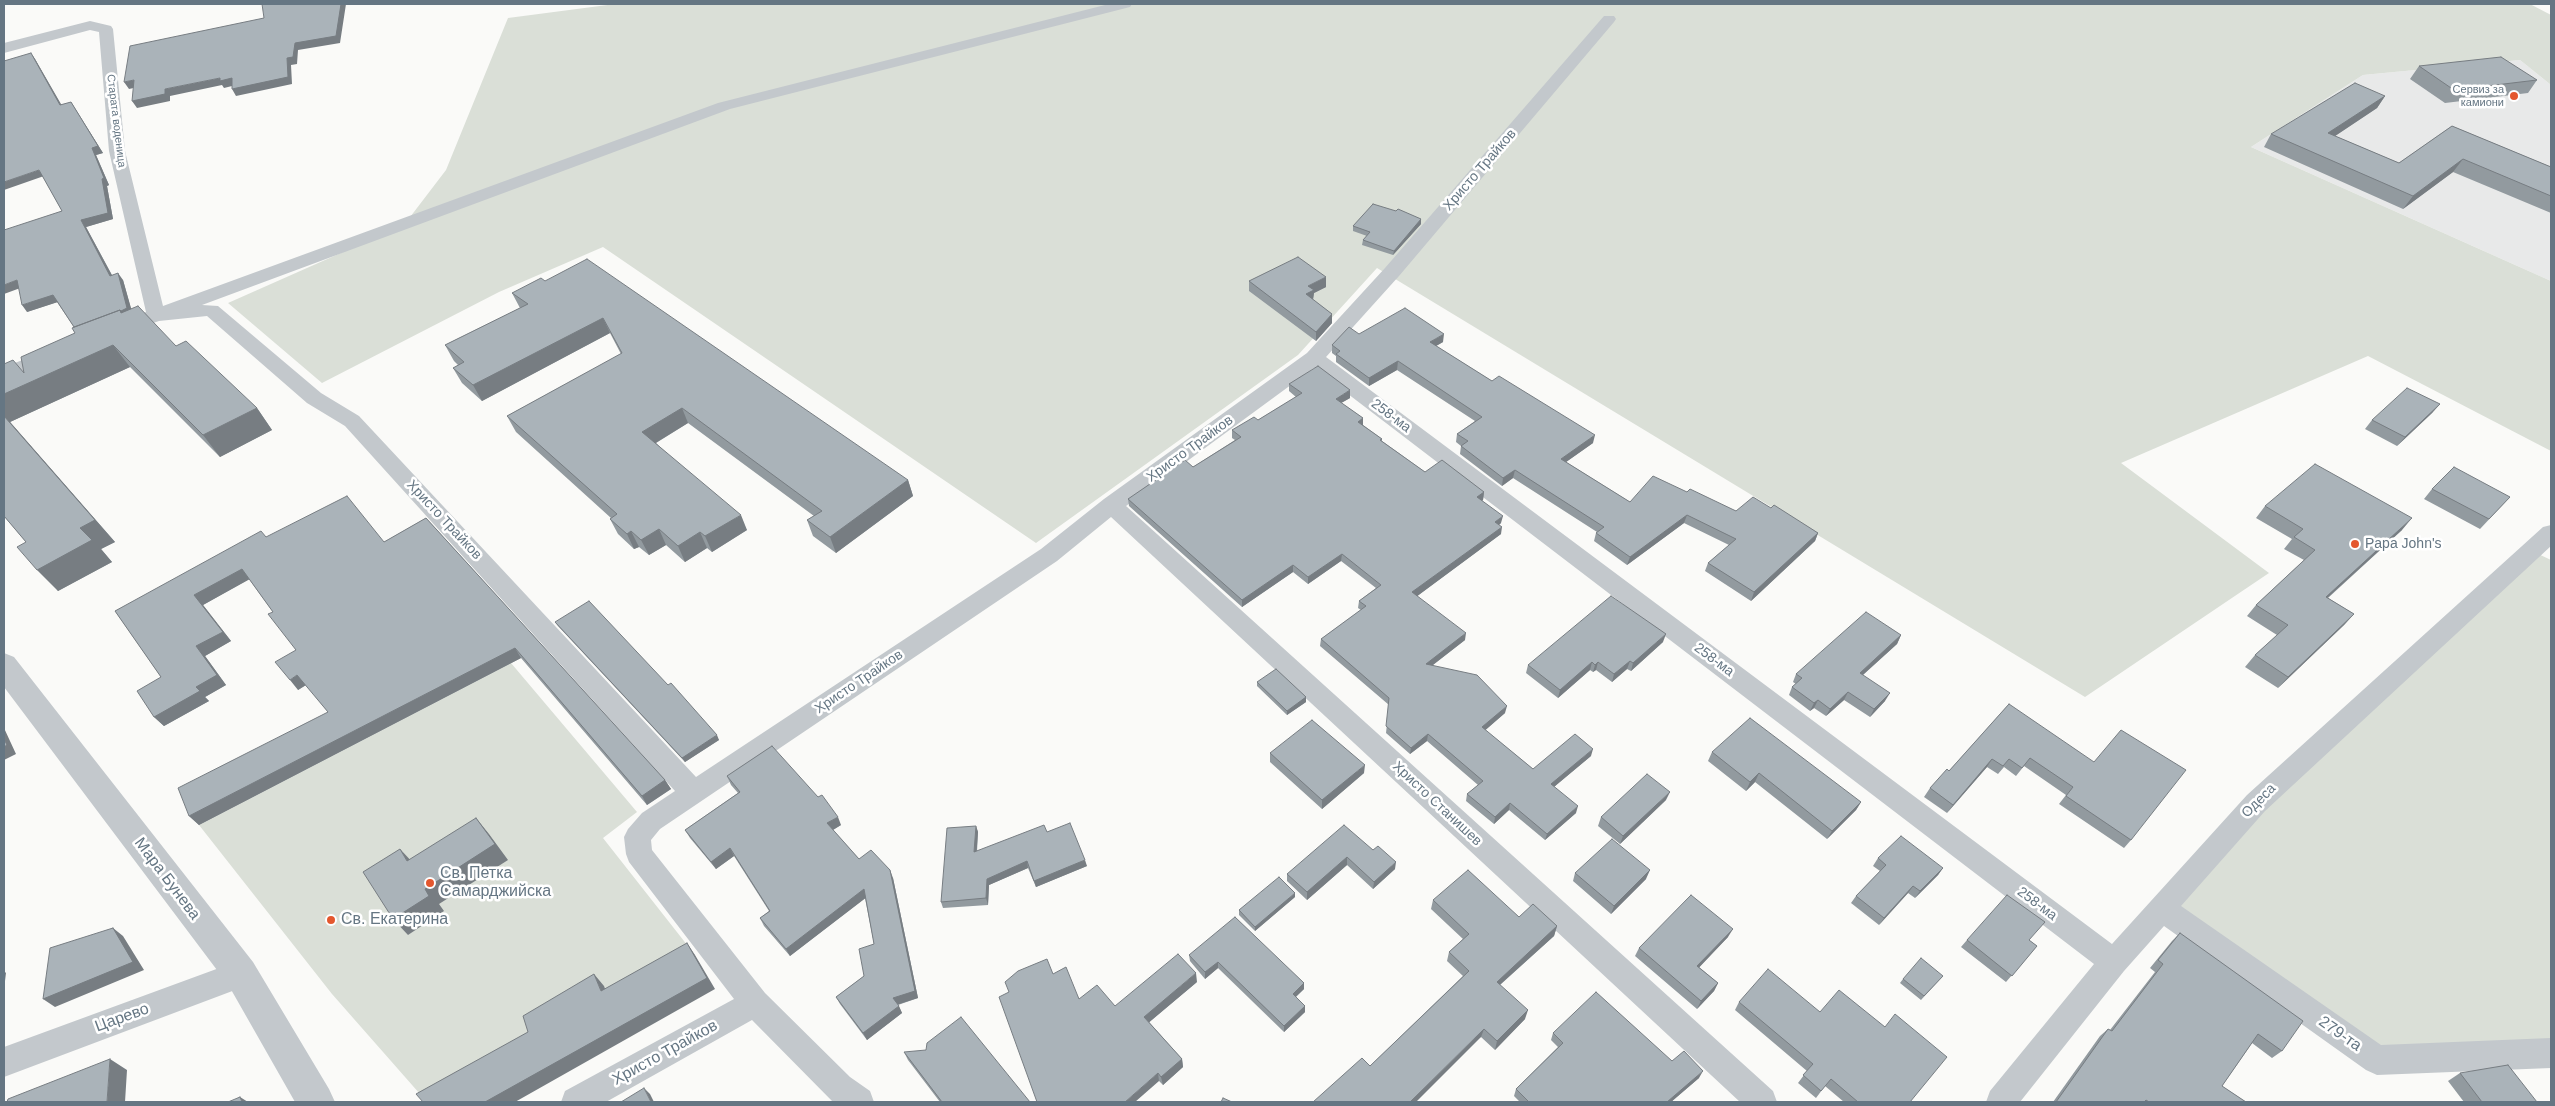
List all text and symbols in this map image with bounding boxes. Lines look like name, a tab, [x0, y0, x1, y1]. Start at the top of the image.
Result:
street label: Старата воденица	[104, 74, 128, 168]
place label: Сервиз за камиони	[2453, 83, 2504, 109]
marker: Сервиз за камиони	[2508, 90, 2520, 102]
street label: Христо Трайков	[1440, 126, 1520, 214]
street label: 258-ма	[1368, 396, 1414, 436]
street label: Христо Трайков	[1144, 412, 1236, 486]
street label: Христо Трайков	[403, 477, 485, 563]
place label: Papa John's	[2365, 536, 2442, 552]
marker: Papa John's	[2349, 538, 2361, 550]
street label: 258-ма	[1691, 640, 1737, 680]
street label: Христо Трайков	[812, 646, 906, 718]
street label: Христо Станишев	[1389, 758, 1485, 850]
street label: Одеса	[2238, 780, 2280, 822]
street label: Мара Бунева	[130, 834, 204, 924]
place label: Св. Петка Самарджийска	[440, 864, 551, 902]
marker: Св. Петка Самарджийска	[424, 877, 436, 889]
street label: 258-ма	[2014, 884, 2060, 924]
place label: Св. Екатерина	[341, 910, 448, 930]
marker: Св. Екатерина	[325, 914, 337, 926]
street label: Царево	[92, 999, 152, 1037]
street label: 279-та	[2315, 1012, 2365, 1056]
street label: Христо Трайков	[609, 1016, 721, 1090]

